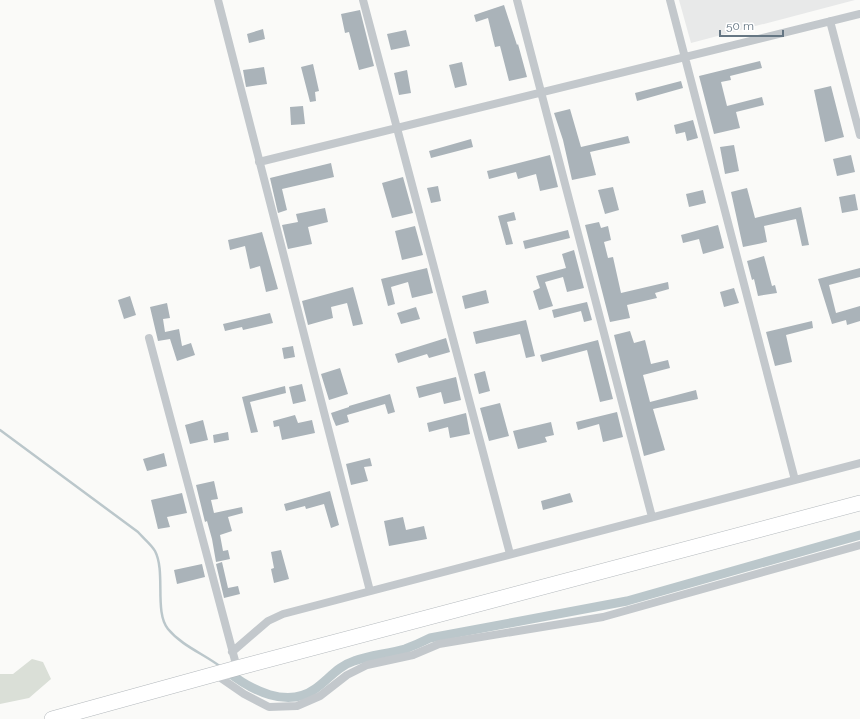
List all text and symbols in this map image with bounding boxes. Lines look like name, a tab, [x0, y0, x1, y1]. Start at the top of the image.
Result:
scale bar	[720, 12, 783, 38]
text: 50 m	[726, 19, 754, 33]

